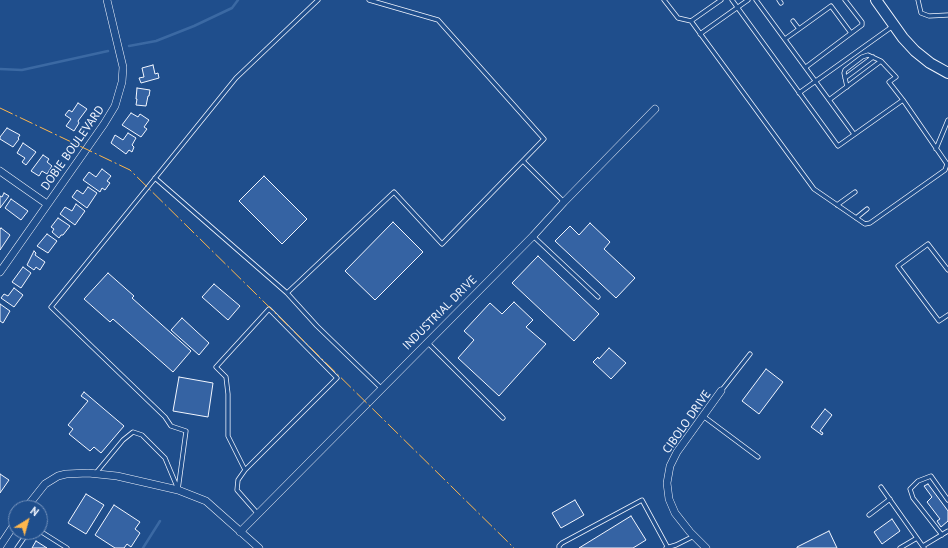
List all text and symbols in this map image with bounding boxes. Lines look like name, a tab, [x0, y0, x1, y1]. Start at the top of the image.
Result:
street label: DOBIE BOULEVARD	[38, 103, 108, 193]
street label: INDUSTRIAL DRIVE	[400, 273, 480, 353]
street label: CIBOLO DRIVE	[660, 388, 714, 456]
north arrow	[8, 500, 48, 540]
text: N	[28, 503, 42, 519]

